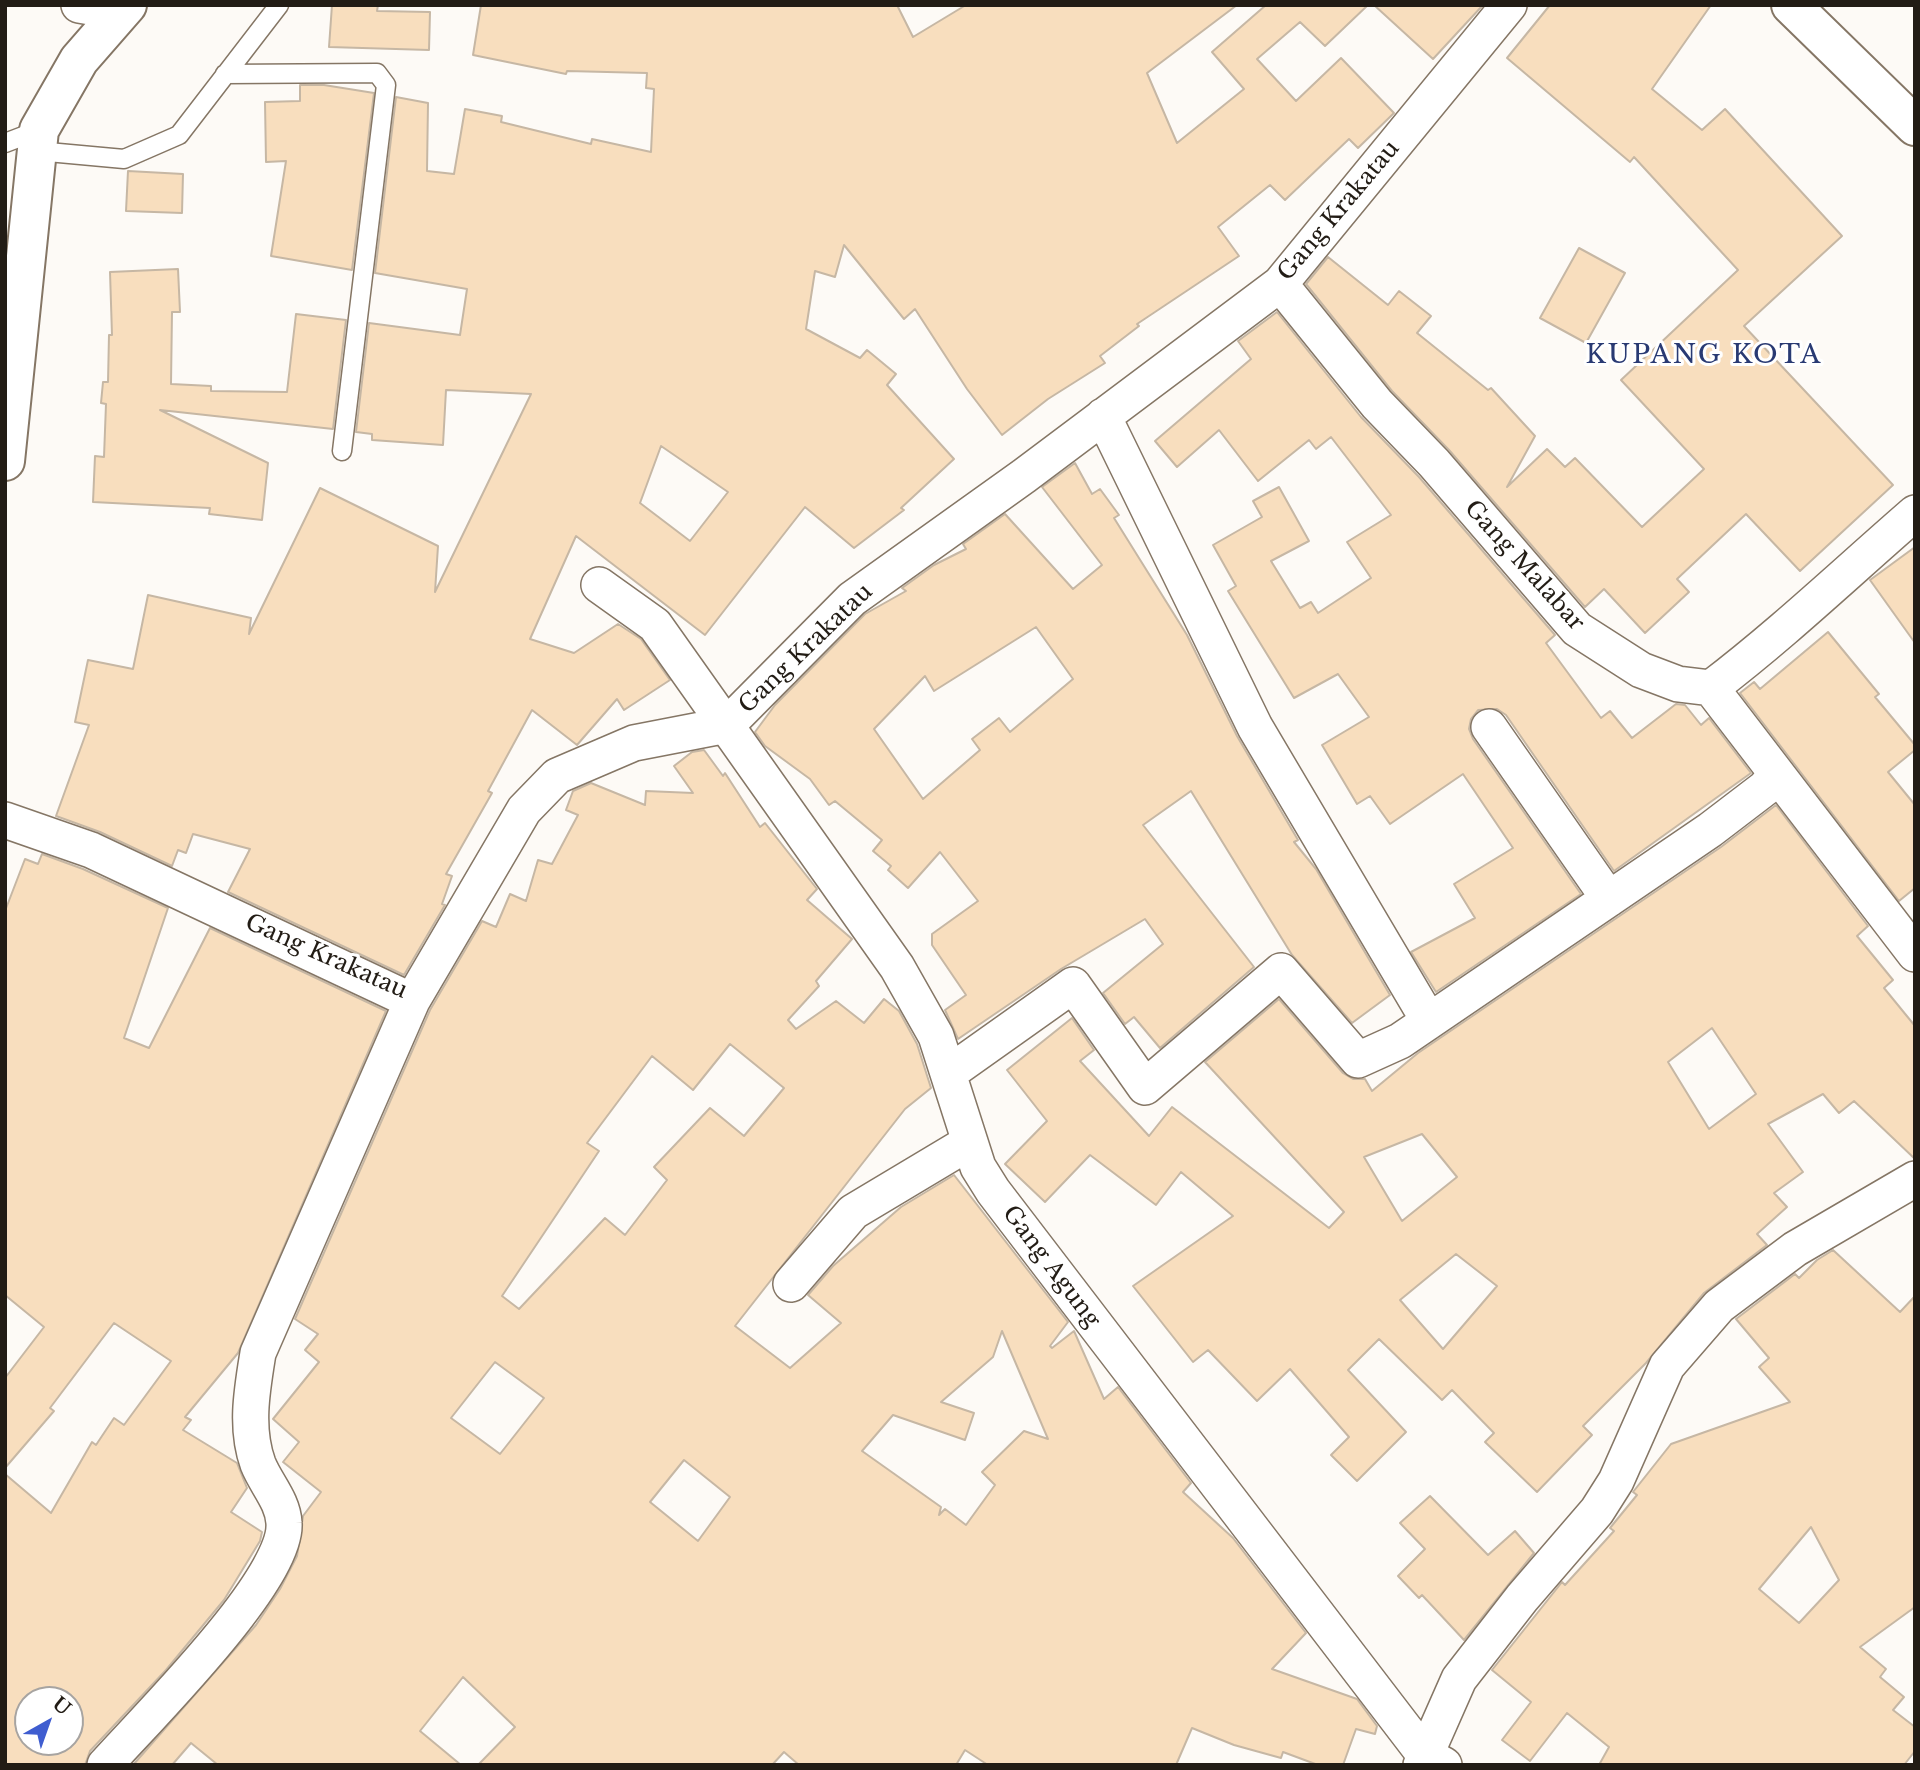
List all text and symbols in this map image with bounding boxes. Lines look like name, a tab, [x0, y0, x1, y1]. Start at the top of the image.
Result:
street label: Gang Krakatau	[1272, 135, 1406, 287]
district label: KUPANG KOTA	[1587, 340, 1821, 372]
street label: Gang Malabar	[1458, 495, 1590, 637]
street label: Gang Krakatau	[734, 579, 878, 719]
street label: Gang Krakatau	[241, 909, 411, 1005]
street label: Gang Agung	[996, 1201, 1106, 1333]
north arrow	[14, 1686, 84, 1756]
text: U	[48, 1692, 75, 1720]

